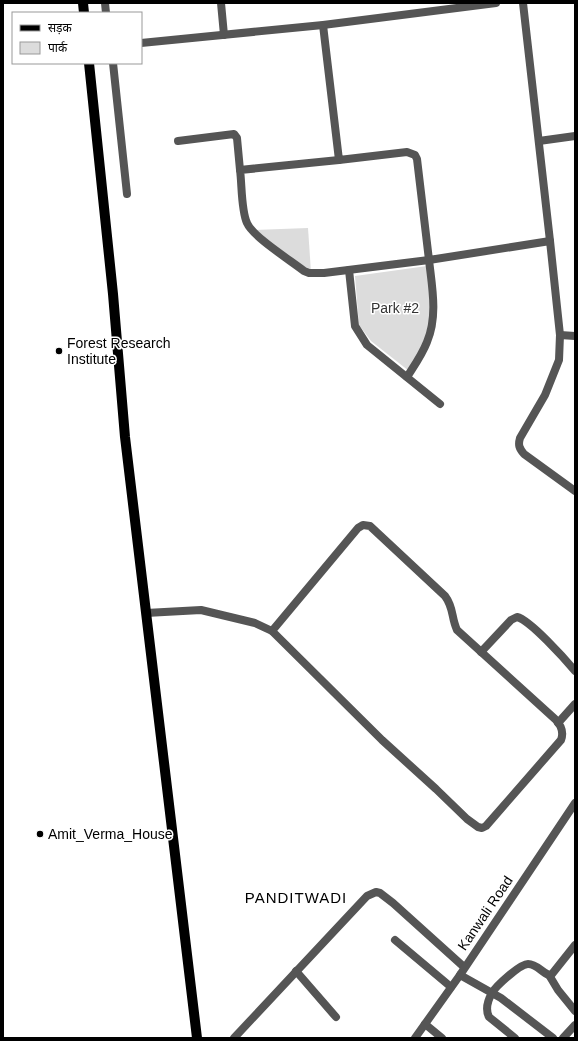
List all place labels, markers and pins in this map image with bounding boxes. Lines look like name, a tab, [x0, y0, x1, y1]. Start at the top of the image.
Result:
place label: Forest Research Institute	[67, 335, 170, 367]
marker: Forest Research Institute	[54, 346, 64, 356]
place label: Amit_Verma_House	[48, 826, 173, 842]
marker: Amit_Verma_House	[35, 829, 45, 839]

